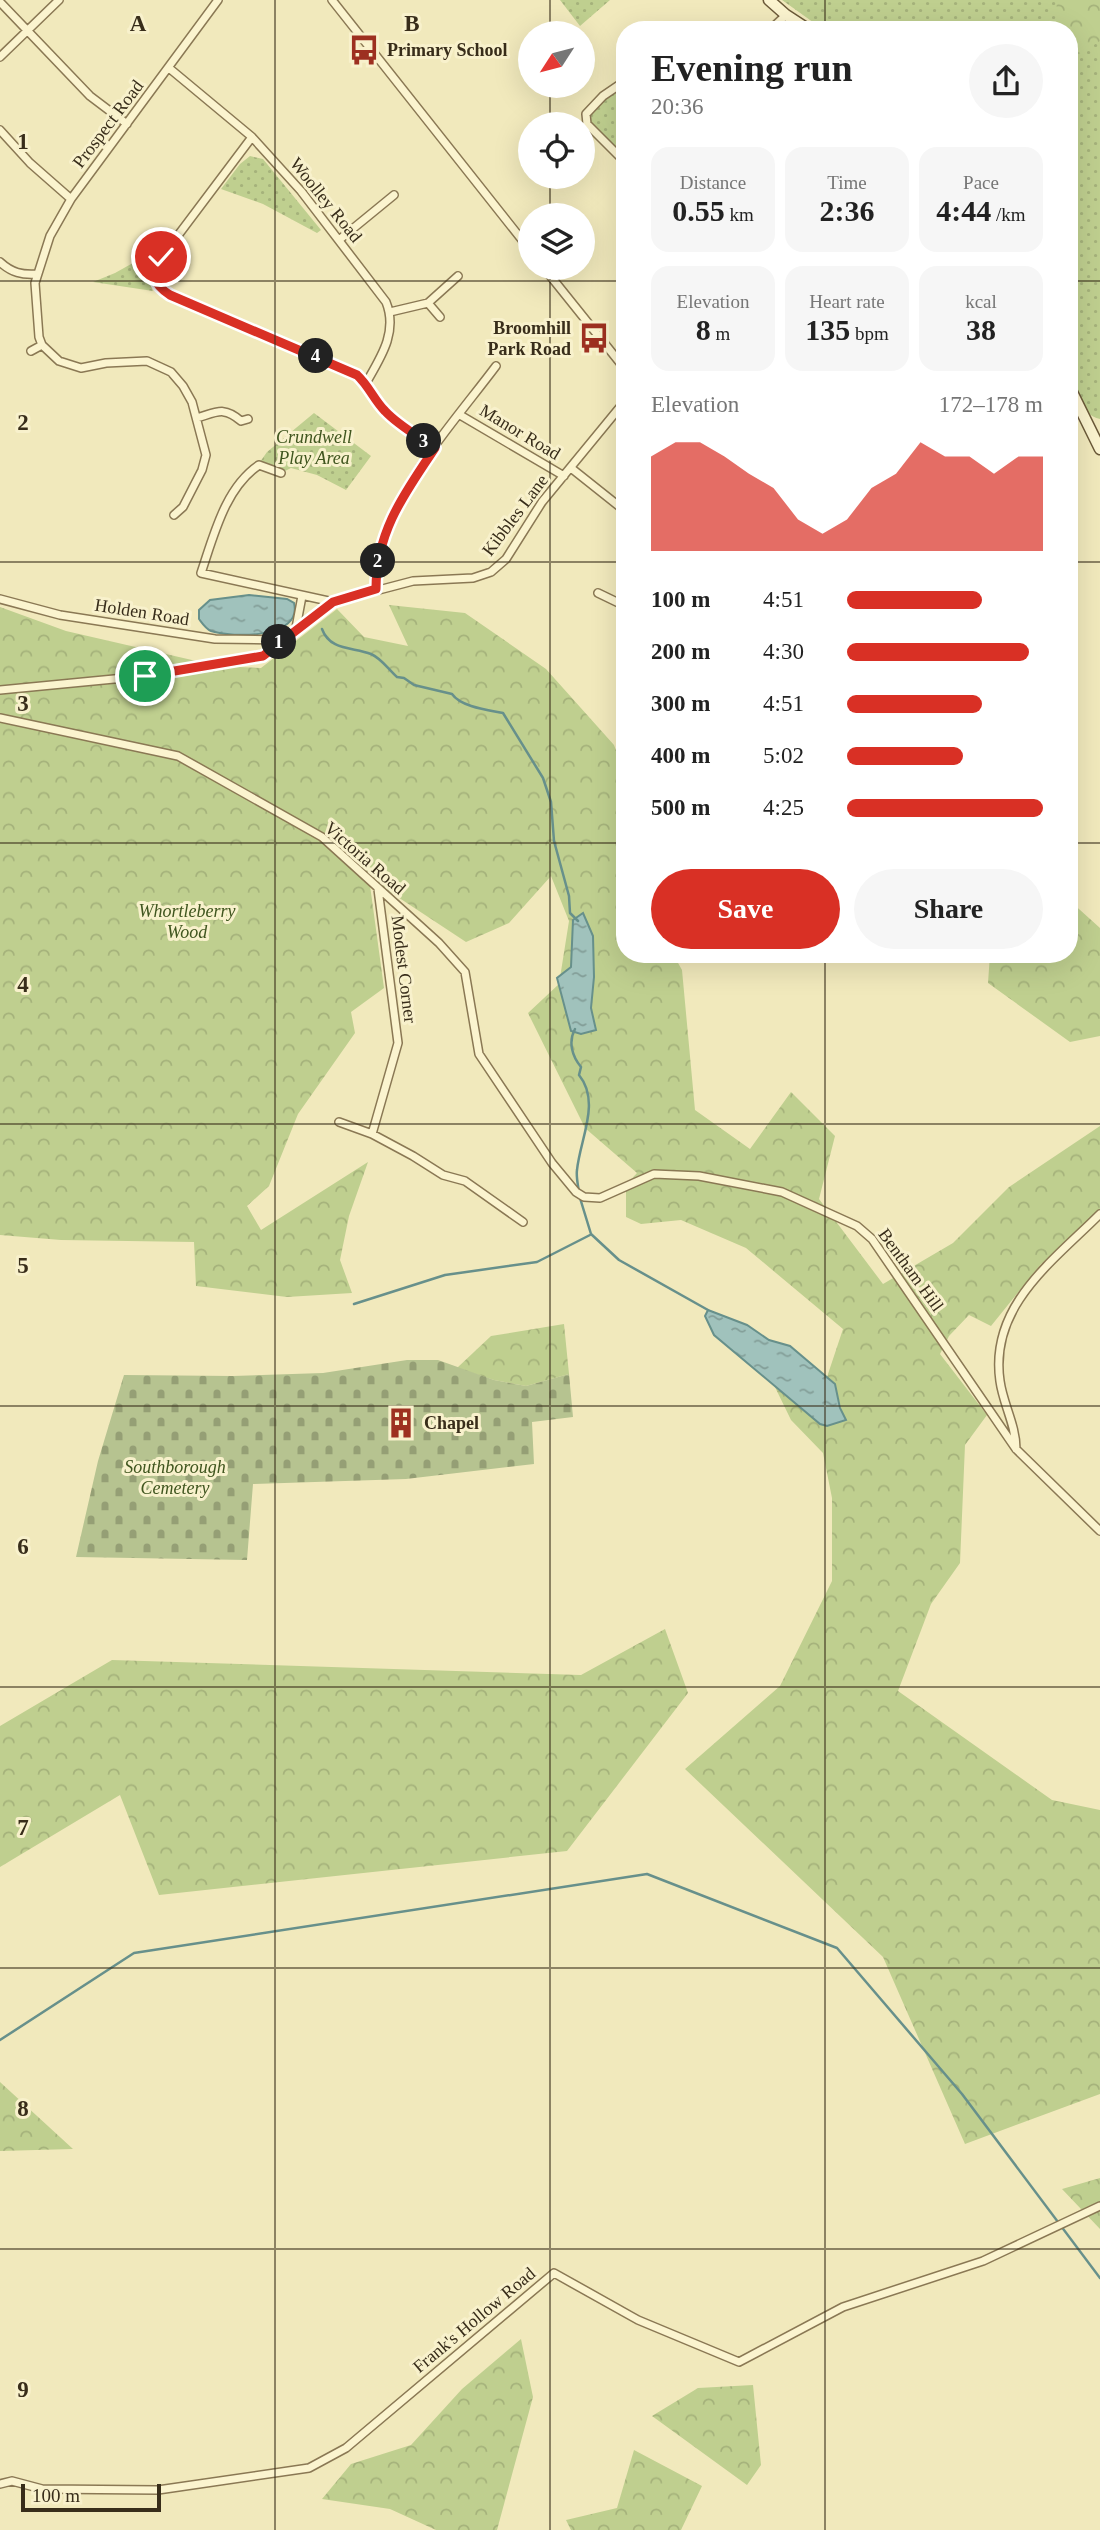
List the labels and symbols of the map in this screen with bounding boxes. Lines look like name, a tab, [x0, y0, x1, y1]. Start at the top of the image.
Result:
text: A	[130, 11, 147, 36]
text: B	[404, 11, 420, 36]
north arrow	[518, 21, 595, 98]
bus stop icon: Primary School	[347, 33, 381, 67]
place label: Primary School	[387, 40, 507, 60]
street label: Prospect Road	[69, 76, 147, 172]
text: 1	[17, 129, 29, 154]
street label: Woolley Road	[286, 154, 366, 246]
pin	[131, 227, 191, 287]
place label: Broomhill Park Road	[487, 318, 571, 359]
bus stop icon: Broomhill Park Road	[577, 321, 611, 355]
pin: 4	[298, 338, 334, 374]
street label: Manor Road	[476, 400, 564, 464]
text: 2	[17, 410, 29, 435]
pin: 3	[406, 424, 442, 458]
park label: Crundwell Play Area	[276, 427, 352, 468]
street label: Kibbles Lane	[478, 470, 552, 560]
pin: 2	[360, 544, 396, 578]
street label: Holden Road	[93, 595, 191, 629]
pin: 1	[262, 624, 296, 660]
pin	[115, 646, 175, 706]
text: 3	[17, 691, 29, 716]
street label: Victoria Road	[321, 818, 409, 898]
park label: Whortleberry Wood	[139, 901, 235, 942]
street label: Modest Corner	[387, 914, 421, 1024]
text: 4	[17, 972, 29, 997]
street label: Bentham Hill	[874, 1225, 948, 1315]
text: 5	[17, 1253, 29, 1278]
building icon: Chapel	[384, 1406, 418, 1440]
place label: Chapel	[424, 1413, 479, 1433]
park label: Southborough Cemetery	[124, 1457, 226, 1498]
text: 6	[17, 1534, 29, 1559]
text: 7	[17, 1815, 29, 1840]
text: 8	[17, 2096, 29, 2121]
street label: Frank's Hollow Road	[409, 2263, 539, 2377]
text: 9	[17, 2377, 29, 2402]
scale bar	[21, 2481, 161, 2513]

